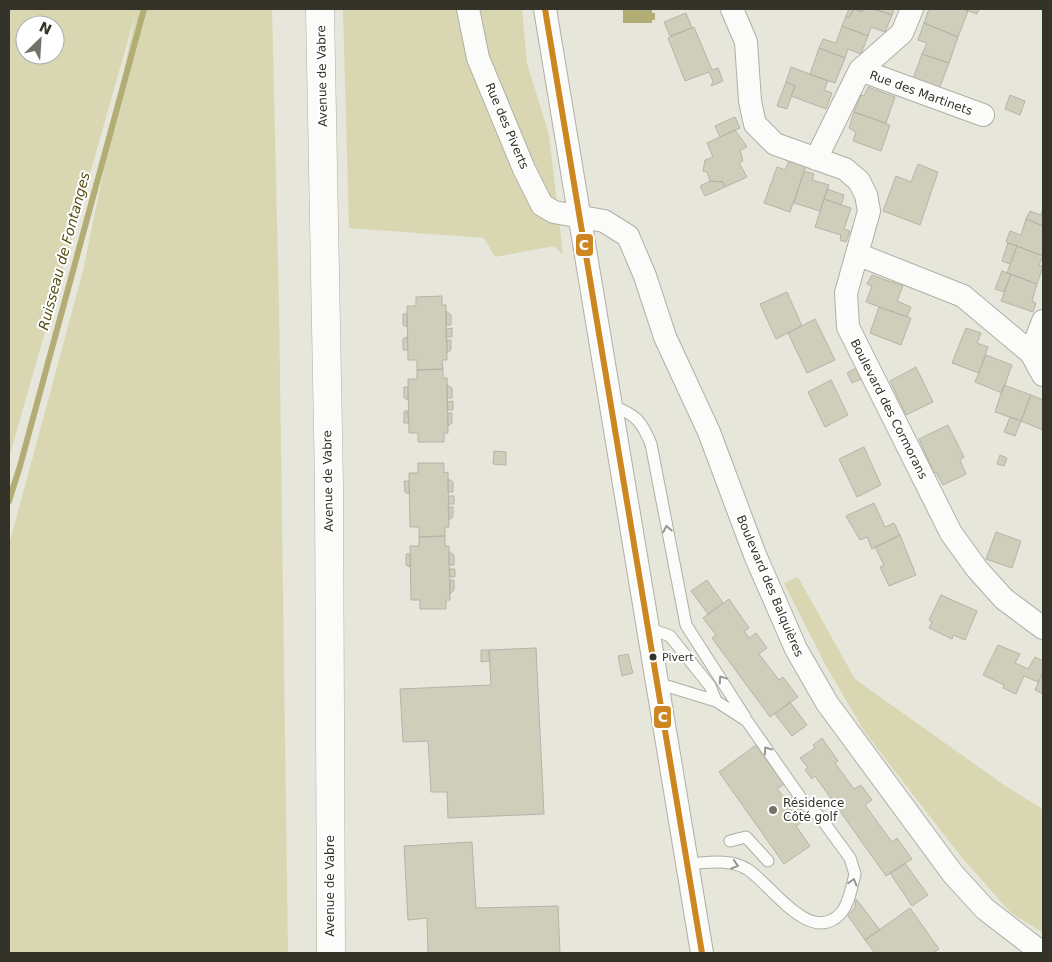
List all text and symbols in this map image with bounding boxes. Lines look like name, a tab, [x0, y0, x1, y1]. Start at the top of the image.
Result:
north arrow	[15, 15, 65, 65]
text: N	[37, 18, 54, 38]
street label: Avenue de Vabre	[314, 25, 330, 127]
street label: Rue des Martinets	[868, 68, 974, 118]
street label: Rue des Piverts	[483, 81, 531, 171]
water label: Ruisseau de Fontanges	[35, 170, 93, 332]
line badge: C	[575, 233, 594, 257]
text: C	[579, 237, 589, 253]
street label: Boulevard des Cormorans	[848, 337, 930, 481]
street label: Avenue de Vabre	[320, 430, 336, 532]
street label: Boulevard des Balquières	[734, 513, 806, 659]
one-way arrow	[663, 524, 673, 533]
place label: Pivert	[662, 651, 694, 664]
marker: Pivert	[648, 652, 658, 662]
one-way arrow	[719, 675, 728, 684]
line badge: C	[653, 705, 672, 729]
text: C	[658, 709, 668, 725]
one-way arrow	[764, 746, 773, 755]
place label: Résidence Côté golf	[783, 796, 844, 824]
marker: Résidence Côté golf	[767, 804, 779, 816]
street label: Avenue de Vabre	[323, 835, 337, 937]
one-way arrow	[730, 859, 739, 869]
one-way arrow	[847, 878, 858, 887]

